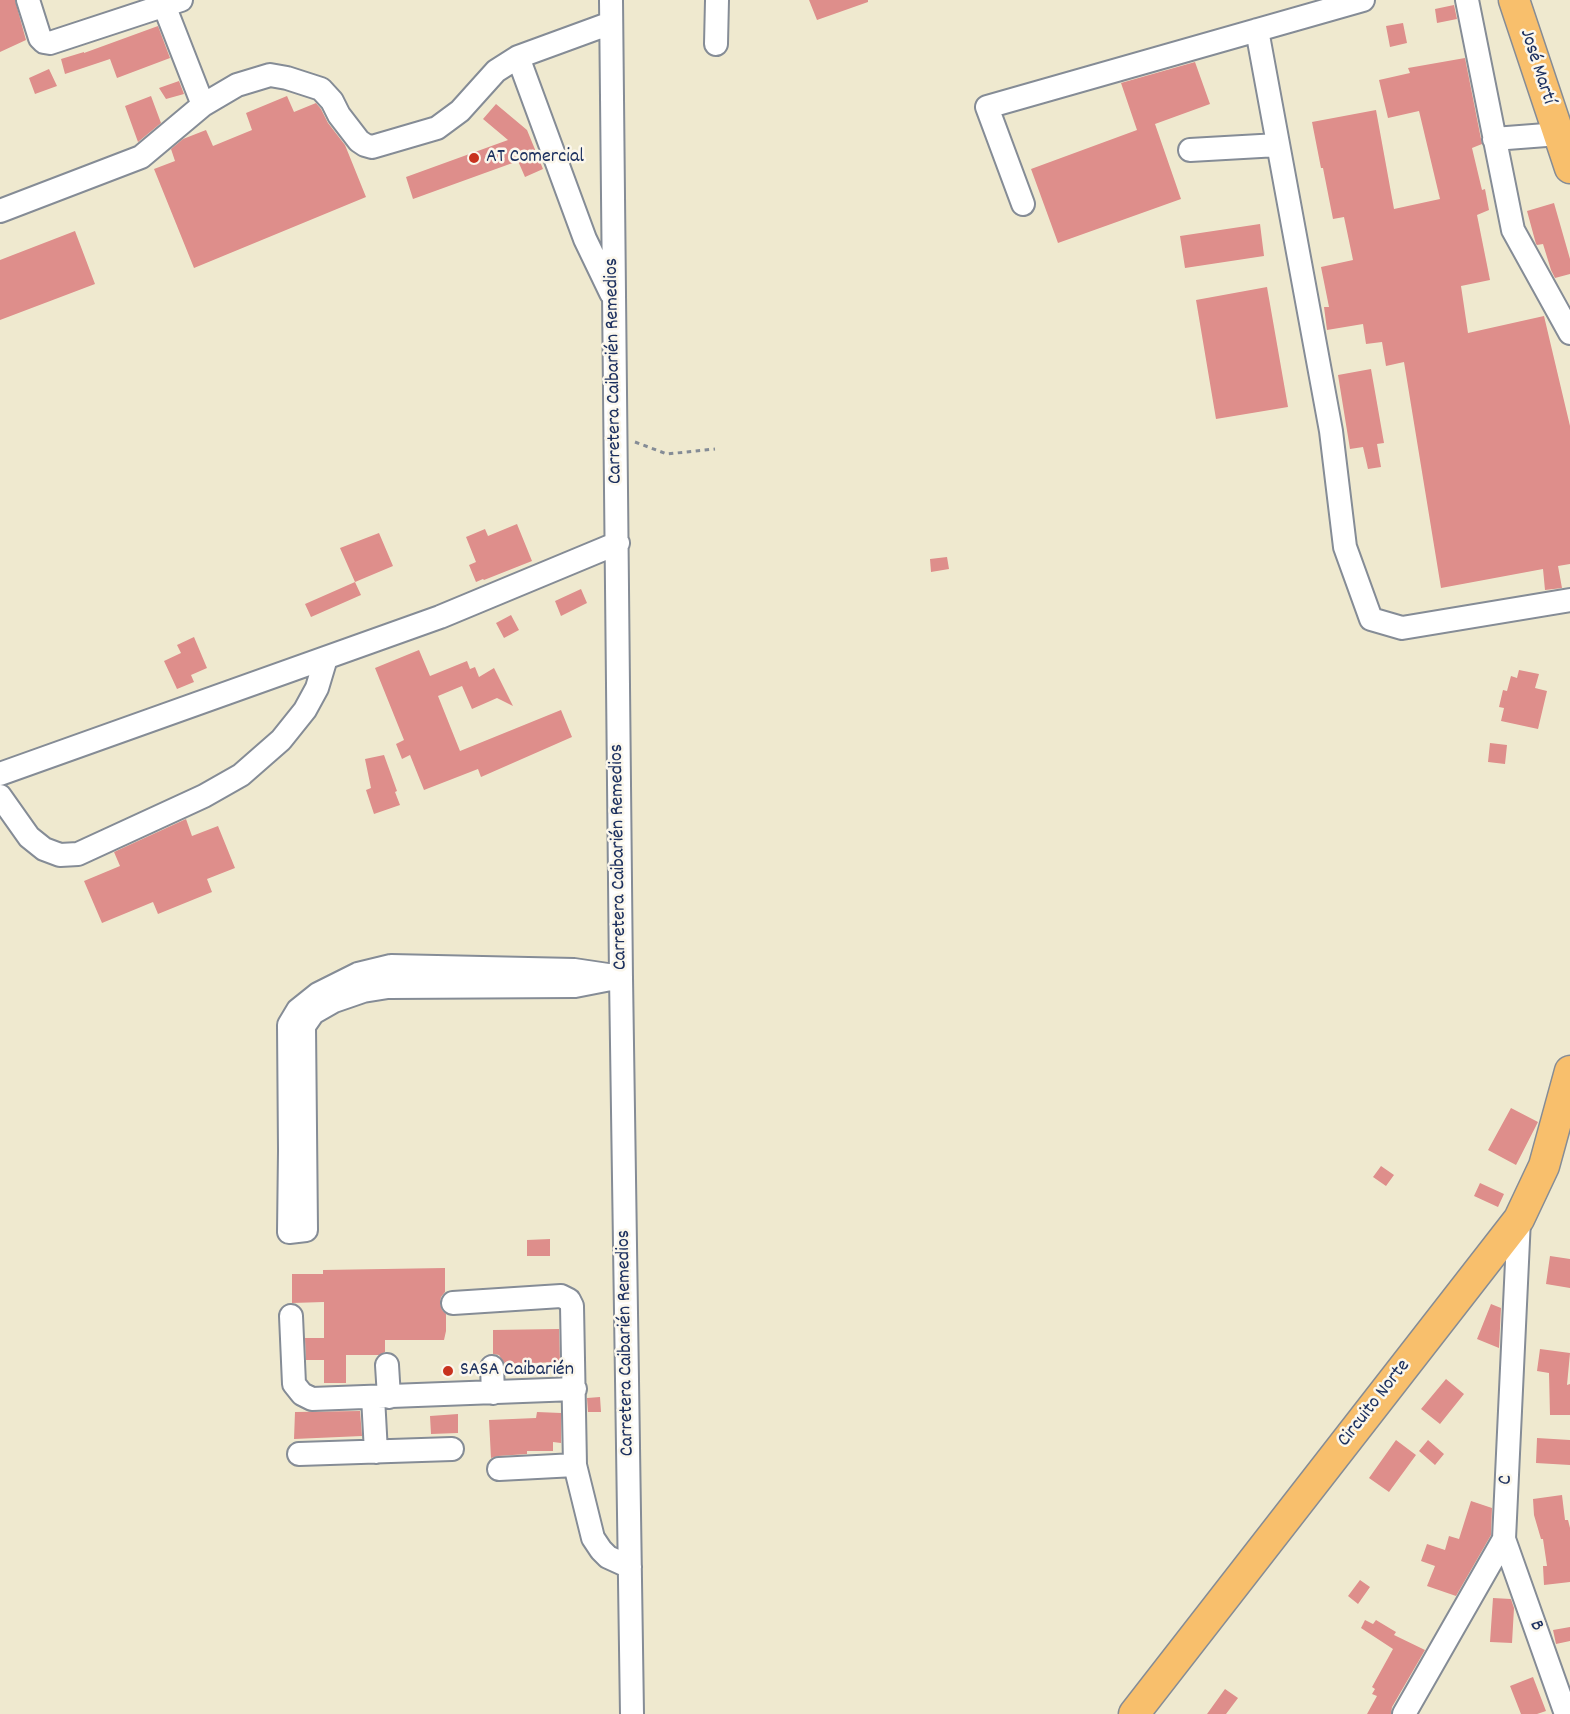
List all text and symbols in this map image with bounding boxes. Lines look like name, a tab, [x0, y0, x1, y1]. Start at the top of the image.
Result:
street label: José Martí	[1513, 26, 1559, 108]
place label: AT Comercial	[486, 146, 584, 170]
marker: AT Comercial	[467, 151, 481, 165]
street label: Carretera Caibarién Remedios	[601, 258, 629, 484]
street label: Carretera Caibarién Remedios	[606, 744, 634, 970]
street label: Carretera Caibarién Remedios	[613, 1230, 641, 1456]
street label: Circuito Norte	[1333, 1355, 1417, 1453]
place label: SASA Caibarién	[460, 1359, 574, 1383]
marker: SASA Caibarién	[441, 1364, 455, 1378]
street label: C	[1495, 1474, 1519, 1486]
street label: B	[1522, 1618, 1548, 1634]

